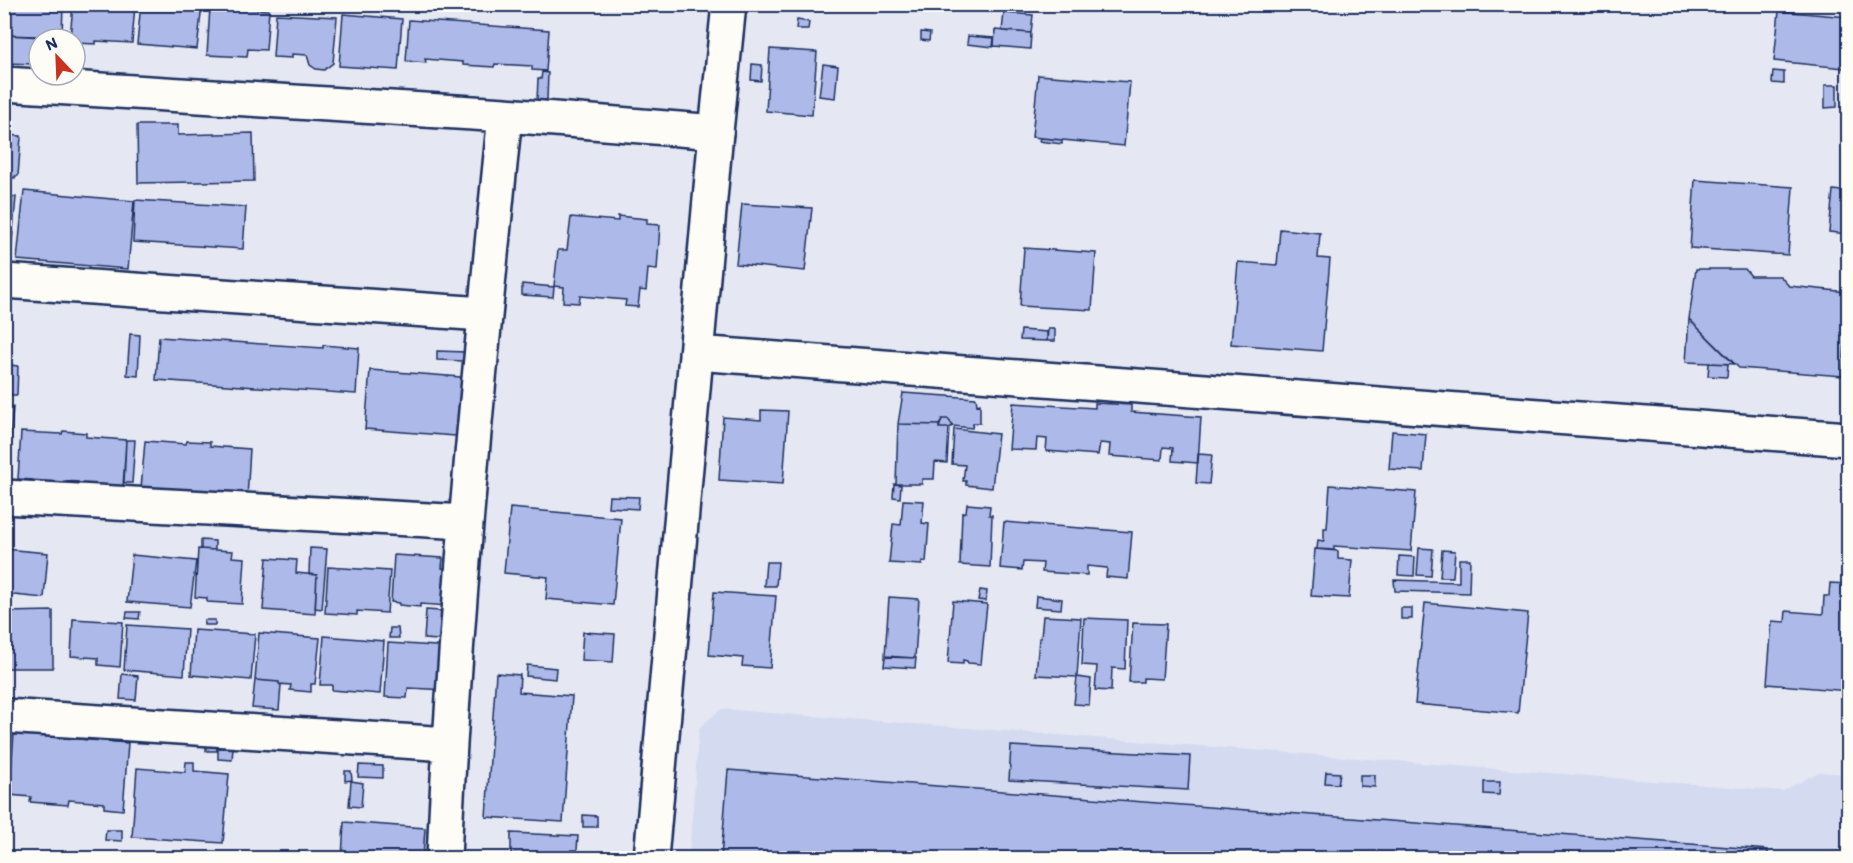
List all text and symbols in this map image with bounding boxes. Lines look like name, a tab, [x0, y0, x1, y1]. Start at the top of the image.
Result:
north arrow	[27, 27, 87, 87]
text: N	[43, 33, 60, 55]

